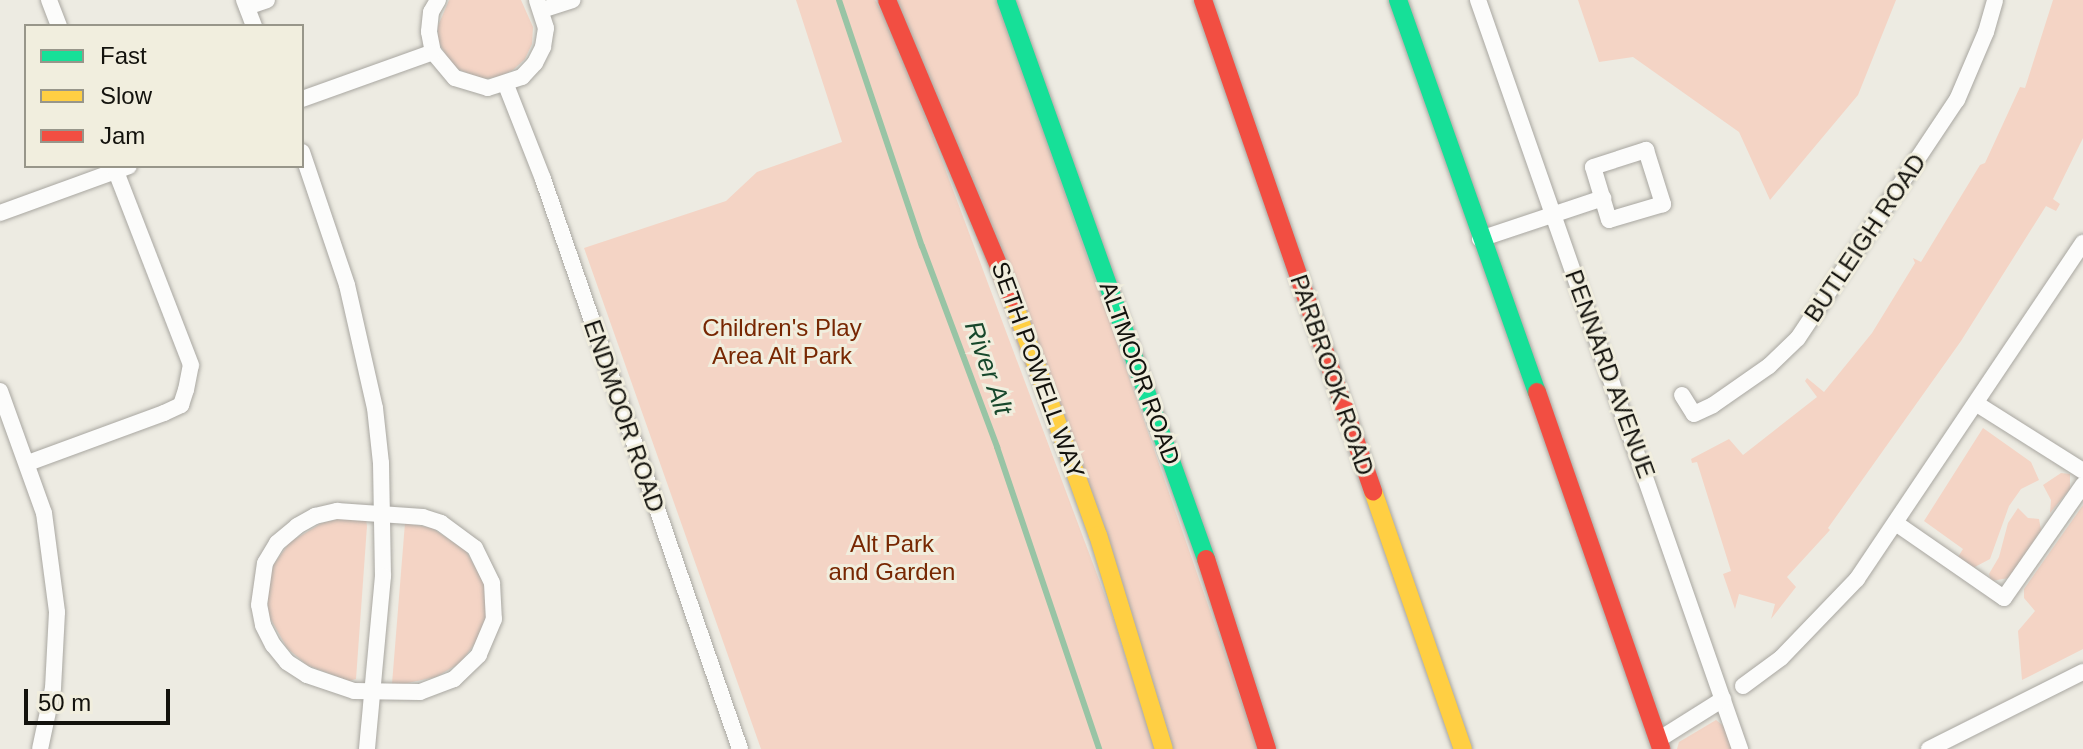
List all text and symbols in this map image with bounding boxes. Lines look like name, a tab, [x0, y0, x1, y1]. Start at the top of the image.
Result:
legend	[24, 24, 304, 168]
text: Fast	[100, 42, 147, 69]
text: Slow	[100, 82, 152, 109]
text: Jam	[100, 122, 145, 149]
street label: BUTLEIGH ROAD	[1798, 149, 1932, 327]
street label: SETH POWELL WAY	[985, 257, 1091, 483]
street label: PENNARD AVENUE	[1559, 265, 1661, 483]
street label: PARBROOK ROAD	[1284, 271, 1380, 479]
street label: ALTMOOR ROAD	[1093, 277, 1187, 469]
park label: Children's Play Area Alt Park	[702, 314, 862, 370]
street label: ENDMOOR ROAD	[578, 316, 670, 516]
water label: River Alt	[957, 316, 1019, 420]
park label: Alt Park and Garden	[829, 530, 955, 586]
scale bar	[28, 673, 174, 723]
text: 50 m	[38, 689, 91, 716]

